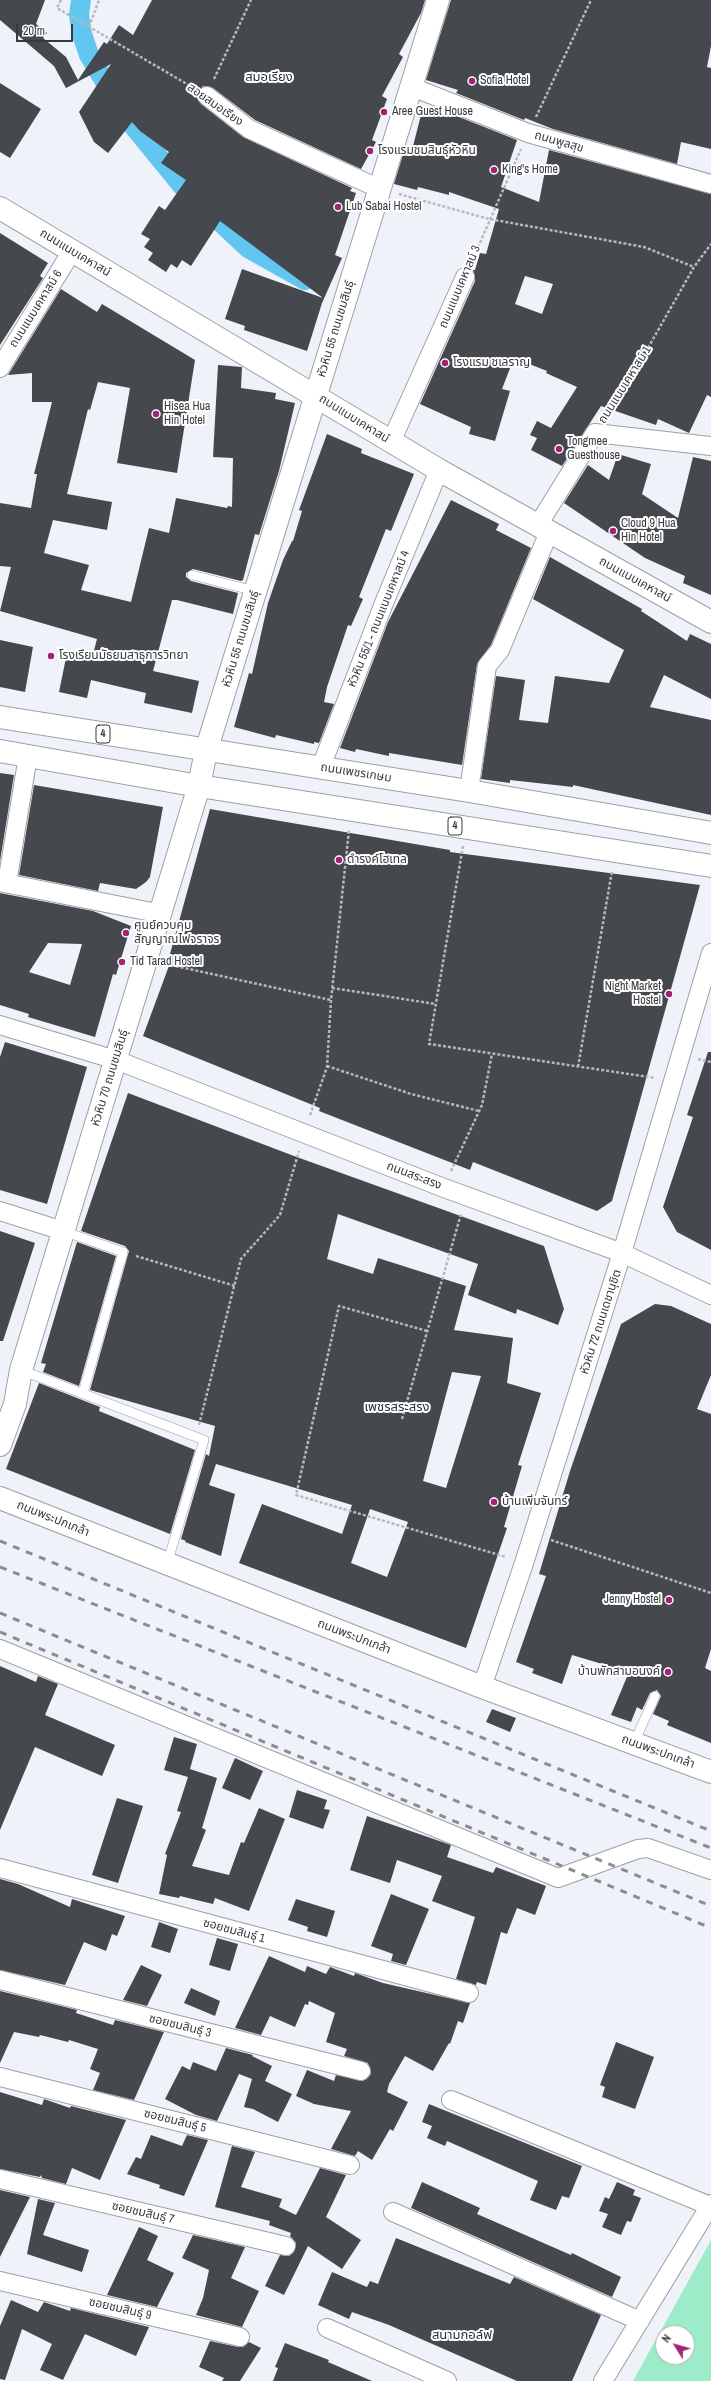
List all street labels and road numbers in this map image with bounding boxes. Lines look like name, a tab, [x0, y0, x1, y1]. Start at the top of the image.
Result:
street label: สอยสมอเรียง	[184, 81, 246, 129]
street label: ถนนพูลสุข	[533, 128, 585, 156]
street label: ถนนแนบเคหาสน์	[37, 226, 113, 280]
street label: ถนนแนบเคหาสน์ 3	[436, 243, 484, 331]
street label: ถนนแนบเคหาสน์ 6	[6, 268, 66, 350]
street label: หัวหิน 55 ถนนชมสินธุ์	[314, 279, 358, 379]
street label: ถนนแนบเคหาสน์ 1	[595, 344, 655, 426]
street label: ถนนแนบเคหาสน์	[316, 392, 392, 446]
street label: หัวหิน 55/1 - ถนนแนบเคหาสน์ 4	[345, 548, 413, 690]
street label: ถนนแนบเคหาสน์	[596, 554, 674, 606]
street label: หัวหิน 55 ถนนชมสินธุ์	[219, 589, 263, 689]
road number: 4	[96, 725, 110, 743]
street label: ถนนเพชรเกษม	[319, 760, 393, 786]
road number: 4	[448, 817, 462, 835]
street label: หัวหิน 70 ถนนชมสินธุ์	[88, 1028, 132, 1128]
street label: ถนนสระสรง	[384, 1159, 444, 1193]
street label: หัวหิน 72 ถนนเดชานุชิต	[577, 1268, 625, 1376]
street label: ถนนพระปกเกล้า	[15, 1498, 91, 1540]
street label: ถนนพระปกเกล้า	[315, 1616, 393, 1658]
street label: ถนนพระปกเกล้า	[619, 1732, 697, 1772]
street label: ซอยชมสินธุ์ 1	[201, 1916, 267, 1946]
street label: ซอยชมสินธุ์ 3	[147, 2011, 213, 2041]
street label: ซอยชมสินธุ์ 5	[142, 2106, 208, 2136]
street label: ซอยชมสินธุ์ 7	[110, 2199, 176, 2227]
street label: ซอยชมสินธุ์ 9	[87, 2295, 153, 2323]

